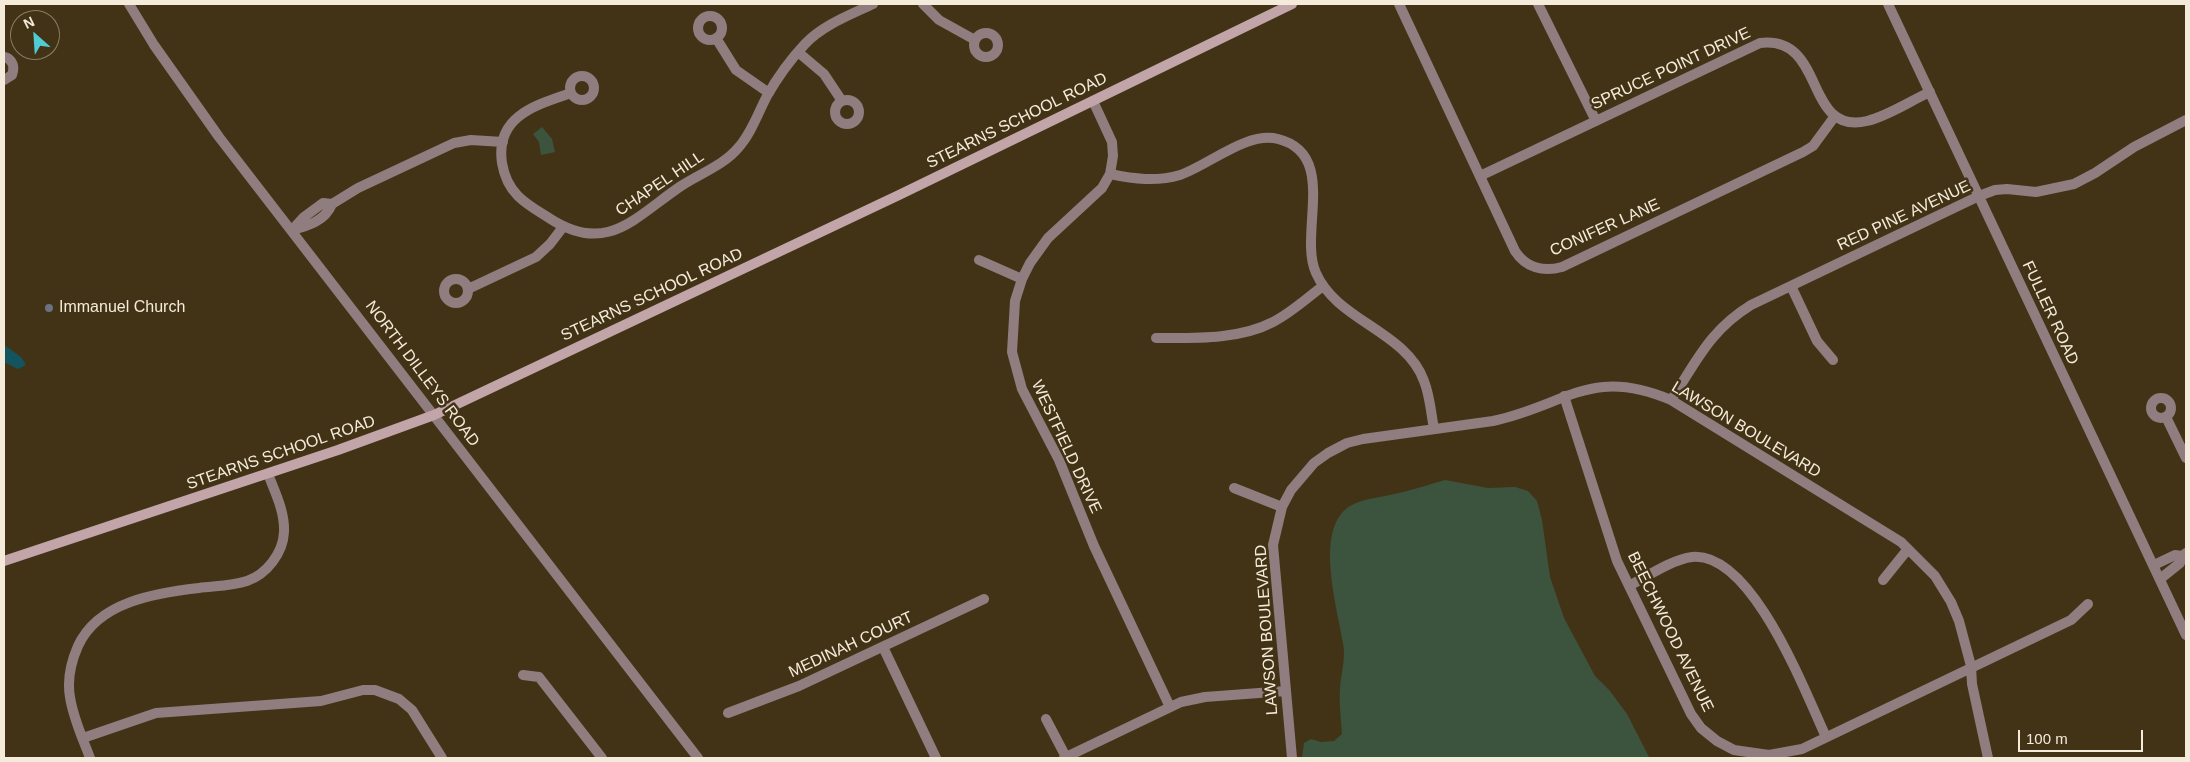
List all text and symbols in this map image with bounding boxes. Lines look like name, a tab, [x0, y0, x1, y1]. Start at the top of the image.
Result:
north arrow	[10, 10, 60, 60]
text: N	[21, 13, 37, 32]
street label: SPRUCE POINT DRIVE	[1588, 24, 1754, 114]
street label: STEARNS SCHOOL ROAD	[924, 69, 1110, 173]
street label: CHAPEL HILL	[612, 147, 708, 221]
street label: RED PINE AVENUE	[1834, 177, 1974, 255]
street label: CONIFER LANE	[1547, 195, 1663, 261]
street label: STEARNS SCHOOL ROAD	[558, 244, 746, 346]
street label: FULLER ROAD	[2018, 258, 2082, 368]
street label: NORTH DILLEYS ROAD	[361, 297, 483, 451]
place label: Immanuel Church	[59, 298, 185, 318]
marker: Immanuel Church	[43, 302, 55, 314]
street label: WESTFIELD DRIVE	[1027, 377, 1105, 517]
street label: LAWSON BOULEVARD	[1668, 378, 1824, 482]
street label: STEARNS SCHOOL ROAD	[184, 412, 378, 494]
street label: LAWSON BOULEVARD	[1251, 544, 1283, 716]
street label: BEECHWOOD AVENUE	[1623, 549, 1717, 715]
street label: MEDINAH COURT	[786, 608, 916, 682]
scale bar	[2020, 720, 2145, 752]
text: 100 m	[2026, 730, 2068, 747]

